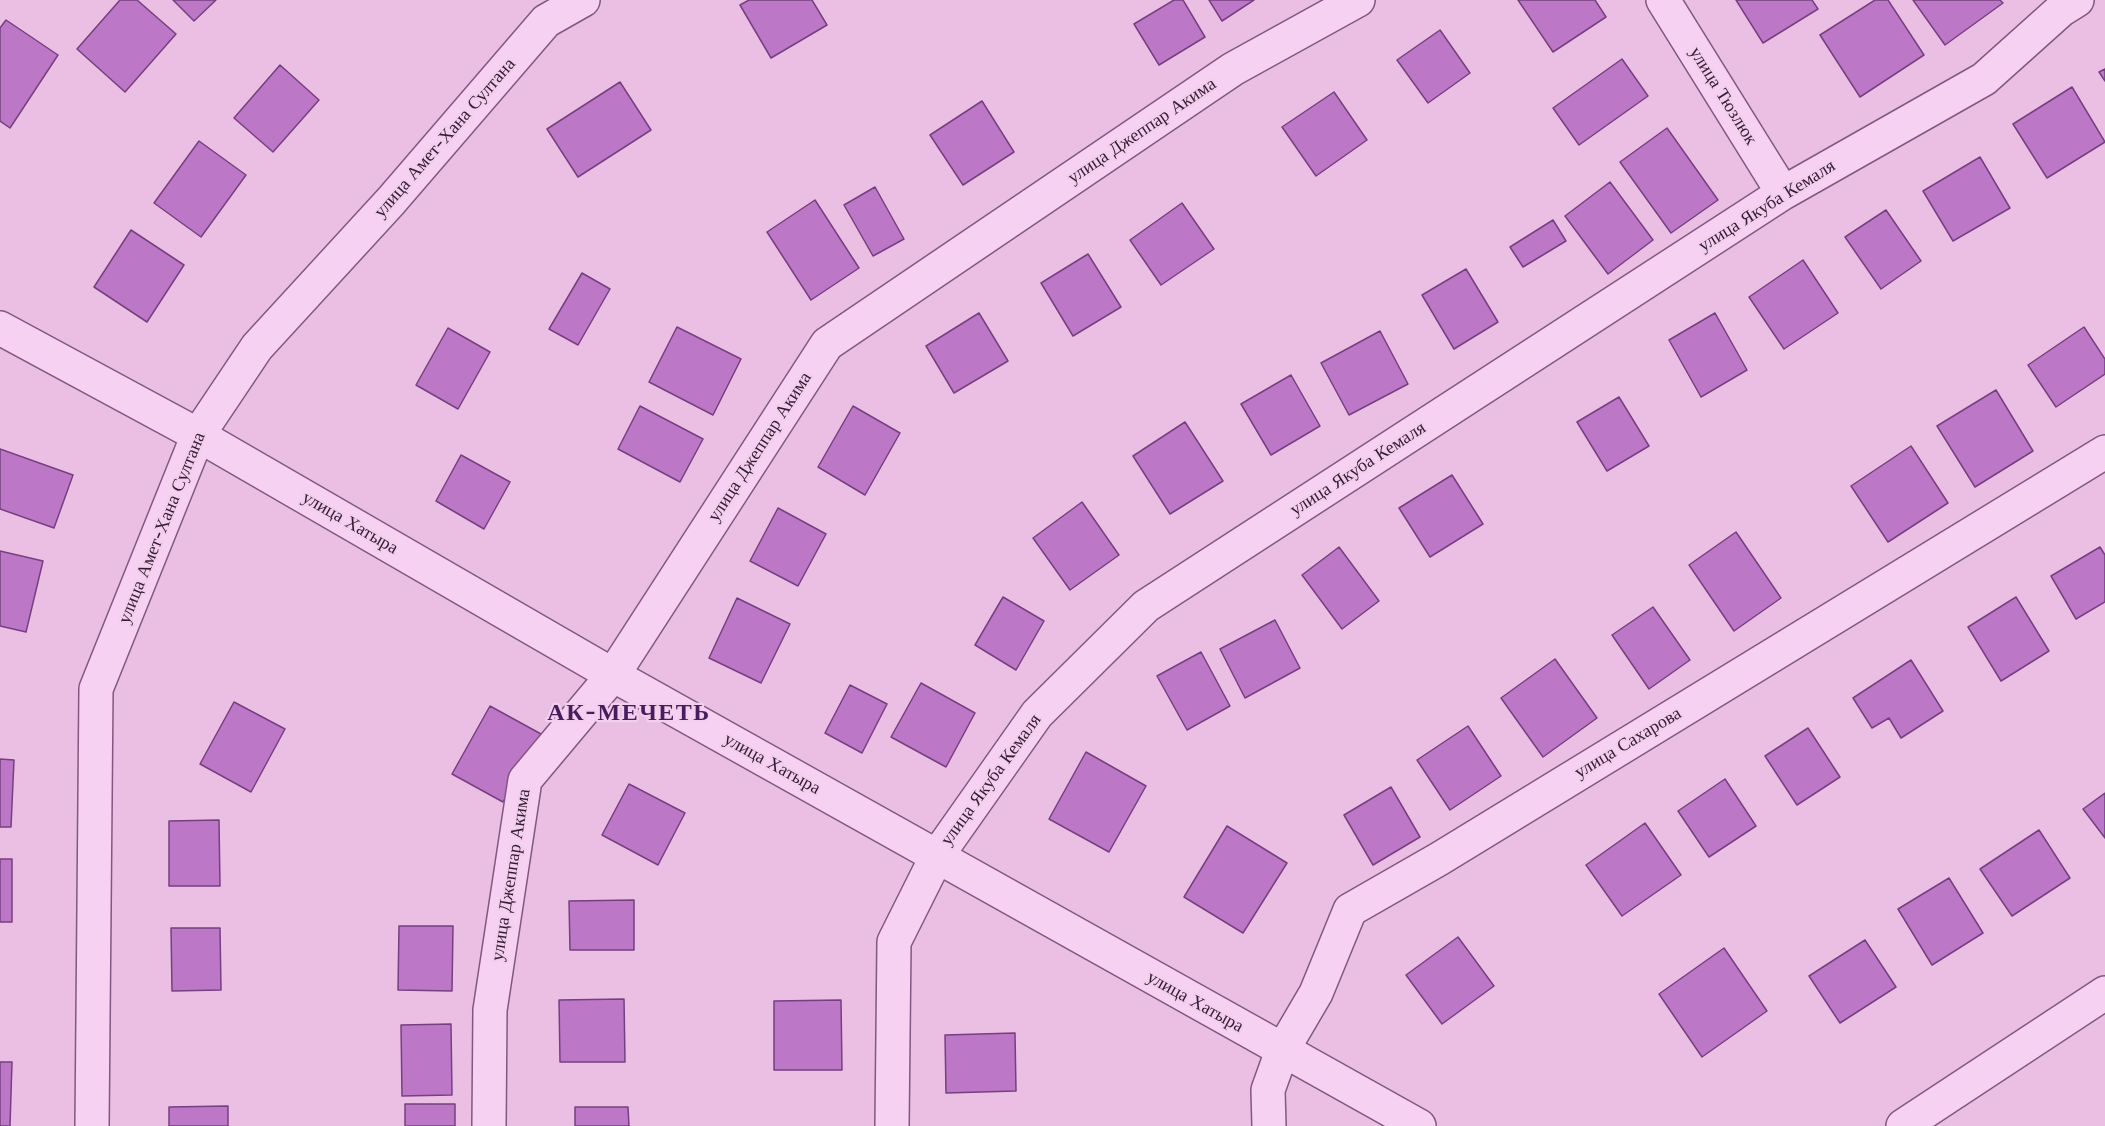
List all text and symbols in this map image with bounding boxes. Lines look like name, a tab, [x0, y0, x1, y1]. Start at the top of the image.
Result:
street label: улица Тюзлюк	[1684, 43, 1762, 149]
street label: улица Амет-Хана Султана	[370, 54, 520, 222]
street label: улица Джеппар Акима	[1064, 73, 1220, 189]
street label: улица Якуба Кемаля	[1695, 155, 1839, 257]
street label: улица Джеппар Акима	[704, 368, 816, 526]
street label: улица Якуба Кемаля	[1286, 417, 1430, 521]
street label: улица Амет-Хана Султана	[114, 429, 210, 627]
street label: улица Хатыра	[298, 487, 402, 559]
district label: АК-МЕЧЕТЬ	[547, 699, 711, 727]
street label: улица Сахарова	[1571, 703, 1685, 783]
street label: улица Якуба Кемаля	[936, 710, 1046, 850]
street label: улица Хатыра	[720, 729, 824, 799]
street label: улица Джеппар Акима	[487, 787, 535, 963]
street label: улица Хатыра	[1143, 967, 1247, 1037]

